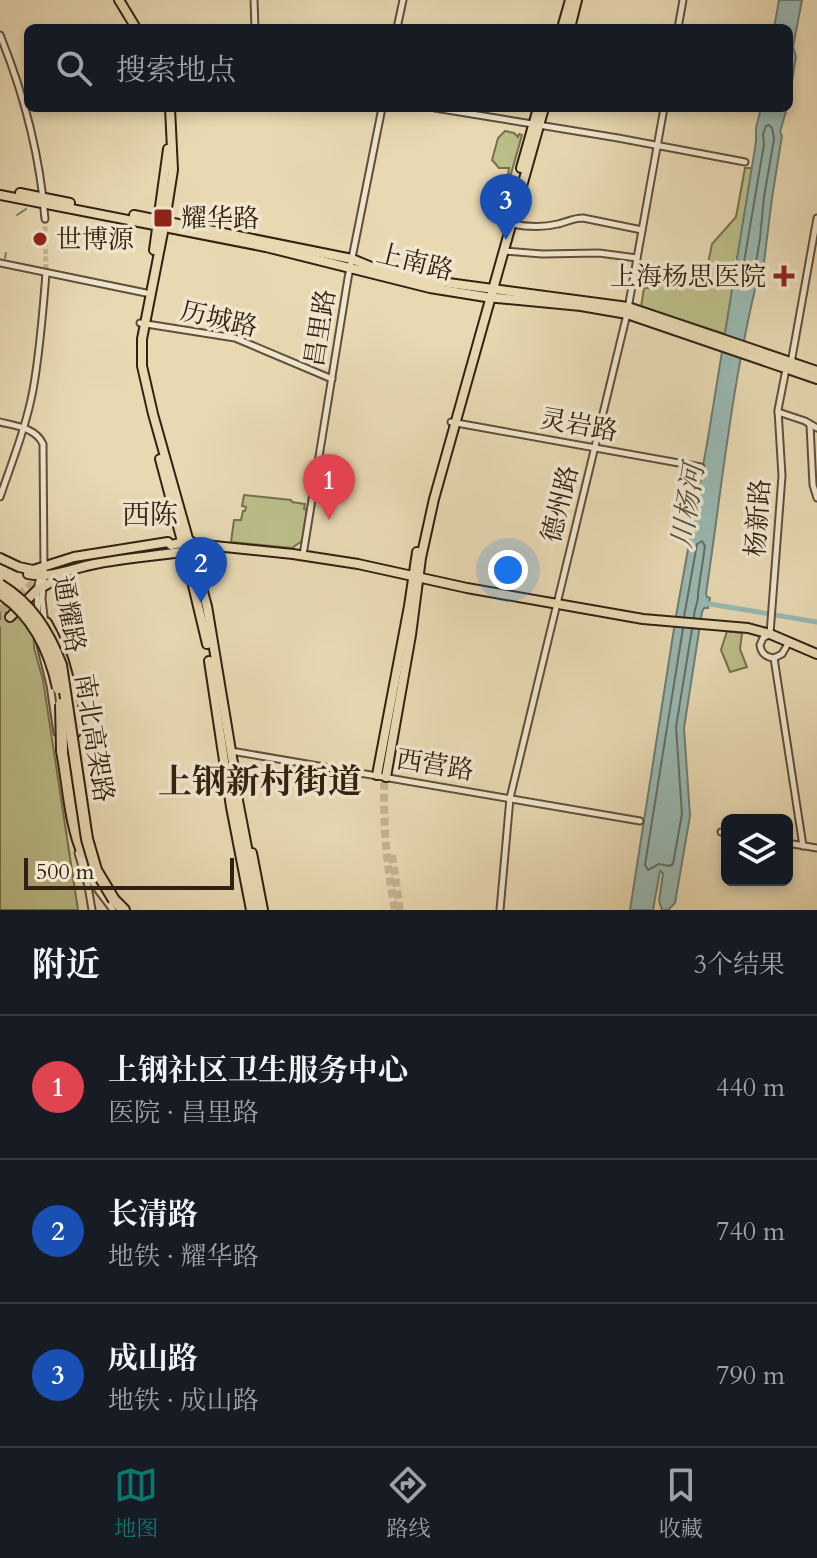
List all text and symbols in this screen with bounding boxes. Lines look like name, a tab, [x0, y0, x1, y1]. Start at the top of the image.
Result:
search box	[24, 24, 793, 112]
icon: search	[52, 46, 96, 90]
text: 搜索地点	[116, 50, 236, 91]
pin: 3	[480, 174, 532, 240]
place label: 耀华路	[181, 201, 259, 236]
marker: 耀华路	[152, 207, 174, 229]
place label: 世博源	[56, 222, 134, 257]
marker: 世博源	[31, 230, 49, 248]
street label: 上南路	[373, 236, 457, 288]
place label: 上海杨思医院	[610, 259, 766, 294]
marker: 上海杨思医院	[773, 265, 795, 287]
street label: 昌里路	[297, 287, 343, 369]
street label: 历城路	[177, 293, 261, 345]
street label: 灵岩路	[538, 401, 620, 449]
pin: 1	[303, 454, 355, 520]
water label: 川杨河	[663, 457, 714, 550]
street label: 德州路	[534, 462, 586, 546]
street label: 杨新路	[738, 478, 778, 558]
district label: 西陈	[122, 496, 178, 534]
pin: 2	[175, 537, 227, 603]
your location	[488, 550, 528, 590]
street label: 通耀路	[45, 573, 93, 655]
street label: 南北高架路	[67, 671, 121, 805]
street label: 西营路	[394, 742, 476, 788]
district label: 上钢新村街道	[158, 759, 362, 805]
map controls	[721, 814, 793, 886]
button: layers	[721, 814, 793, 886]
scale bar	[24, 854, 234, 890]
text: 500 m	[36, 857, 94, 887]
text: 附近	[32, 942, 100, 988]
text: 3个结果	[694, 947, 785, 982]
text: 上钢社区卫生服务中心	[108, 1050, 408, 1091]
text: 1	[51, 1070, 65, 1105]
text: 440 m	[716, 1070, 785, 1105]
text: 医院 · 昌里路	[108, 1095, 259, 1130]
text: 长清路	[108, 1194, 198, 1235]
text: 2	[51, 1214, 65, 1249]
text: 740 m	[716, 1214, 785, 1249]
text: 地铁 · 耀华路	[108, 1239, 259, 1274]
text: 成山路	[108, 1338, 198, 1379]
text: 3	[51, 1358, 65, 1393]
text: 790 m	[716, 1358, 785, 1393]
text: 地铁 · 成山路	[108, 1383, 259, 1418]
tab: 地图	[114, 1463, 158, 1544]
tab: 路线	[386, 1463, 431, 1544]
tab: 收藏	[659, 1463, 703, 1544]

